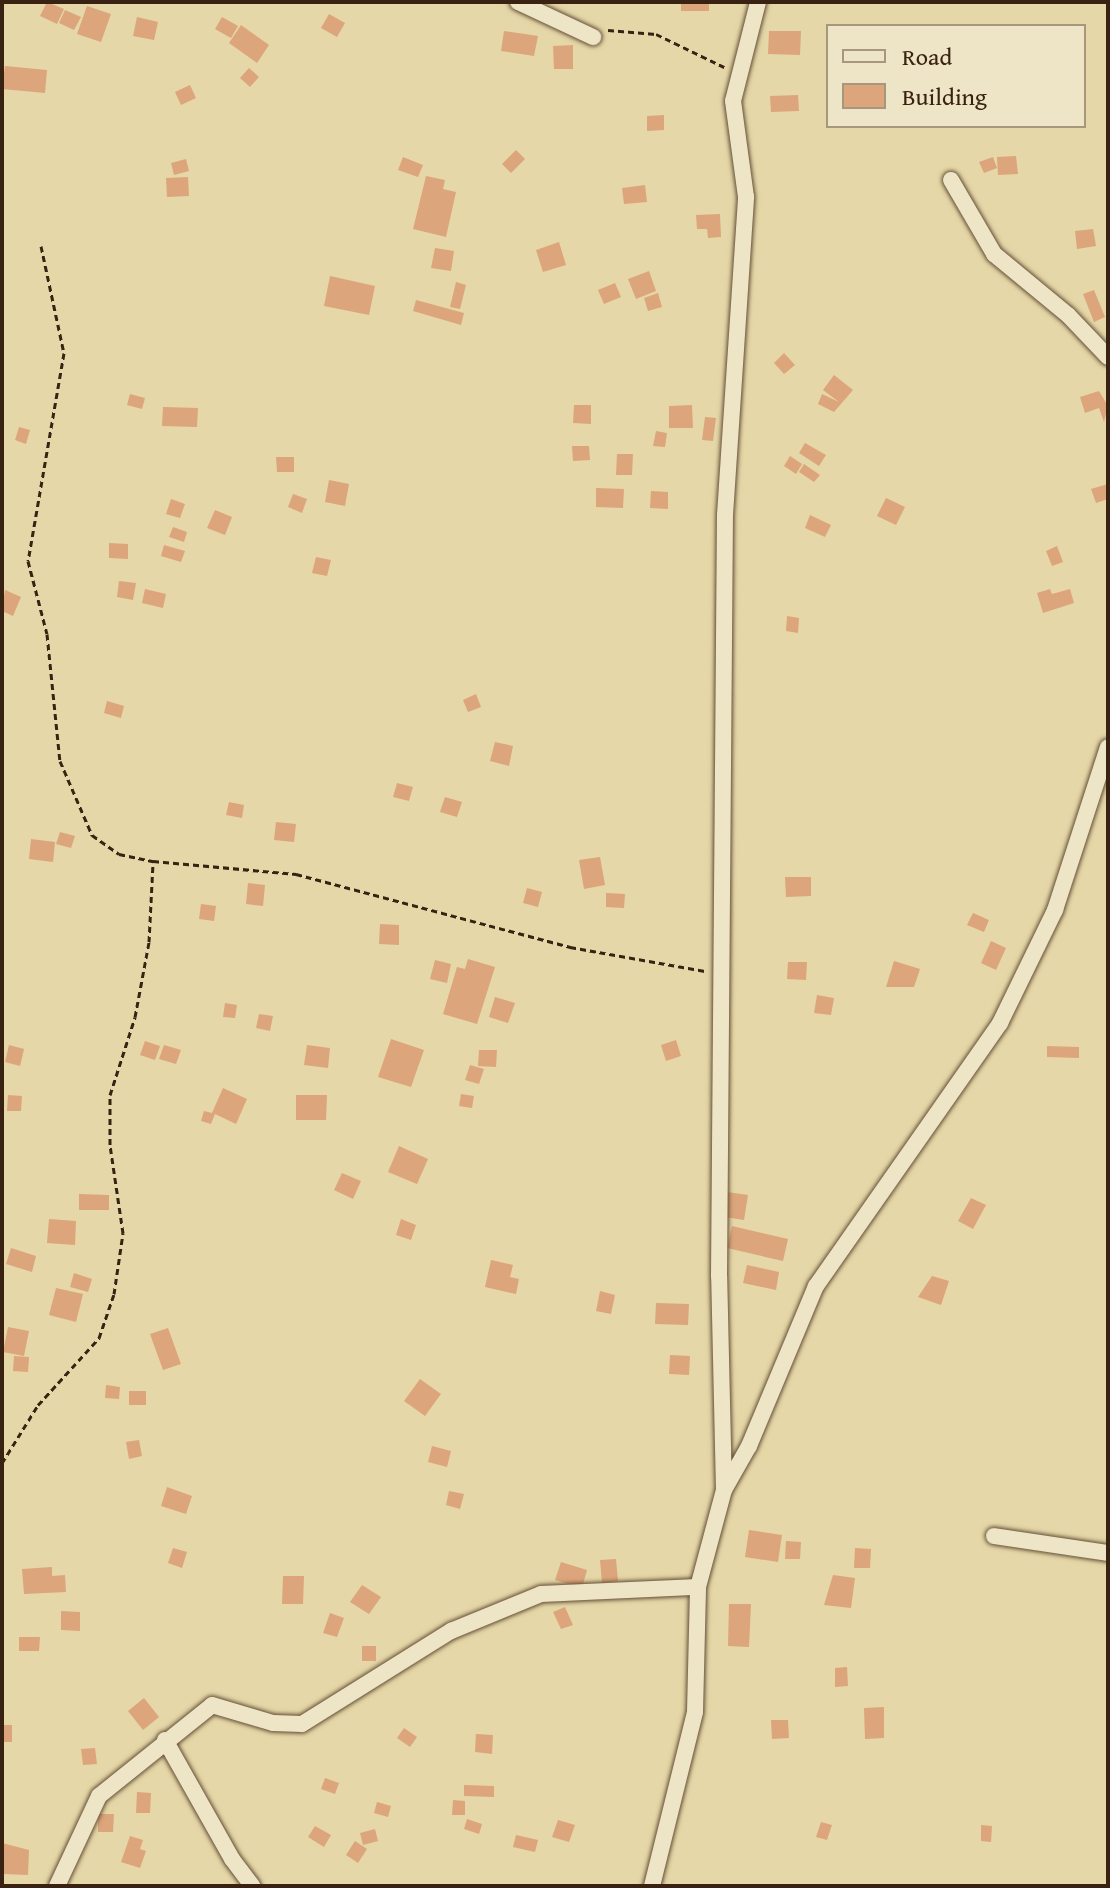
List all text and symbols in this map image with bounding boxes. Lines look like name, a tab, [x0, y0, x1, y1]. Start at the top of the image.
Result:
legend	[826, 24, 1086, 128]
text: Road	[902, 39, 952, 74]
text: Building	[902, 79, 987, 114]

